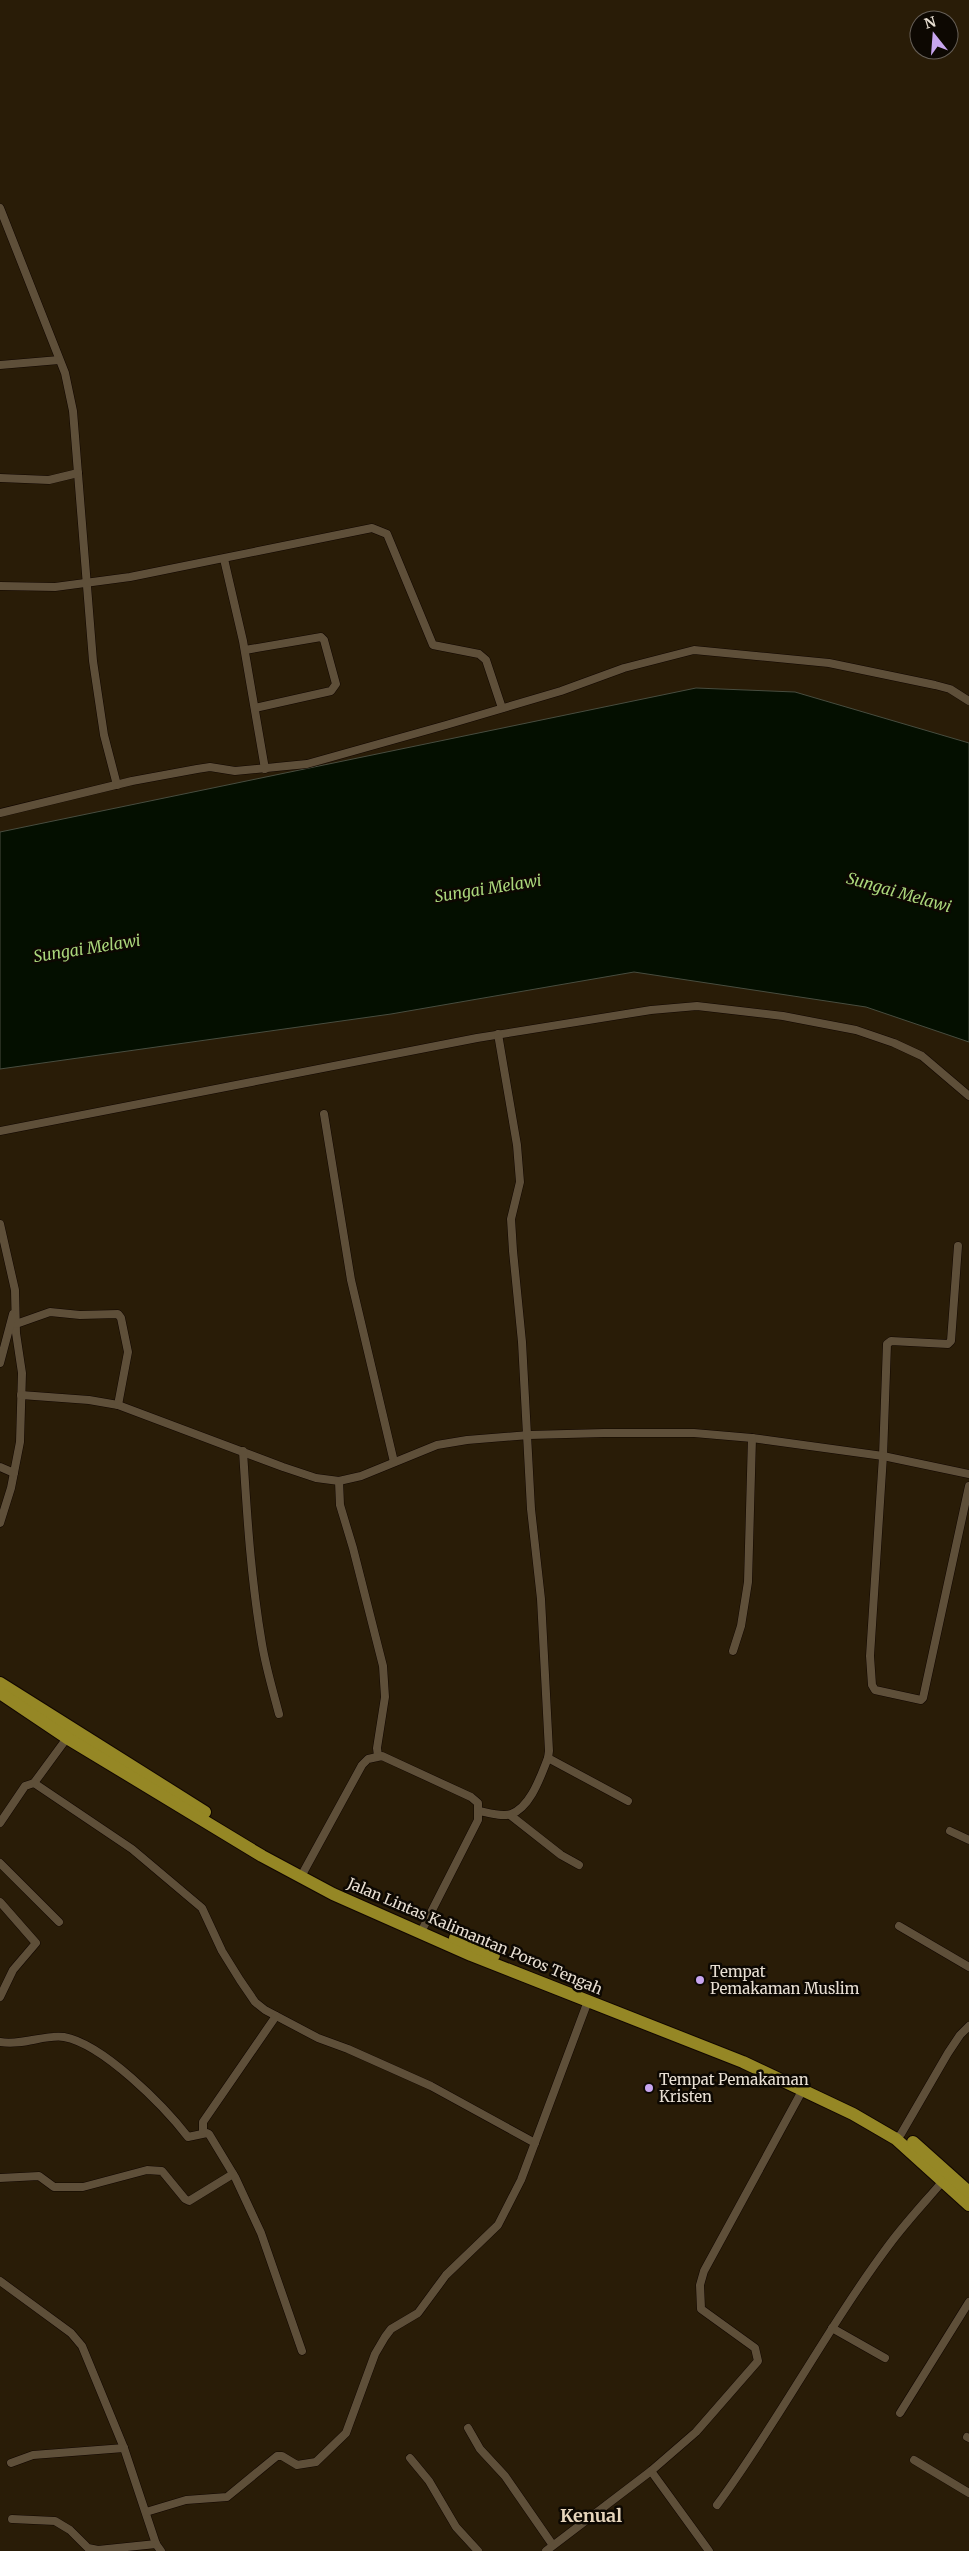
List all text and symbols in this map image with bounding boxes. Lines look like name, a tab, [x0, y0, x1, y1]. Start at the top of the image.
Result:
north arrow	[909, 10, 959, 60]
text: N	[922, 12, 938, 33]
water label: Sungai Melawi	[844, 868, 954, 917]
water label: Sungai Melawi	[433, 870, 543, 906]
water label: Sungai Melawi	[32, 930, 142, 966]
street label: Jalan Lintas Kalimantan Poros Tengah	[344, 1873, 605, 1999]
place label: Tempat Pemakaman Muslim	[710, 1962, 860, 1998]
marker: Tempat Pemakaman Muslim	[694, 1974, 706, 1986]
place label: Tempat Pemakaman Kristen	[659, 2070, 809, 2106]
marker: Tempat Pemakaman Kristen	[643, 2082, 655, 2094]
district label: Kenual	[560, 2504, 622, 2527]

